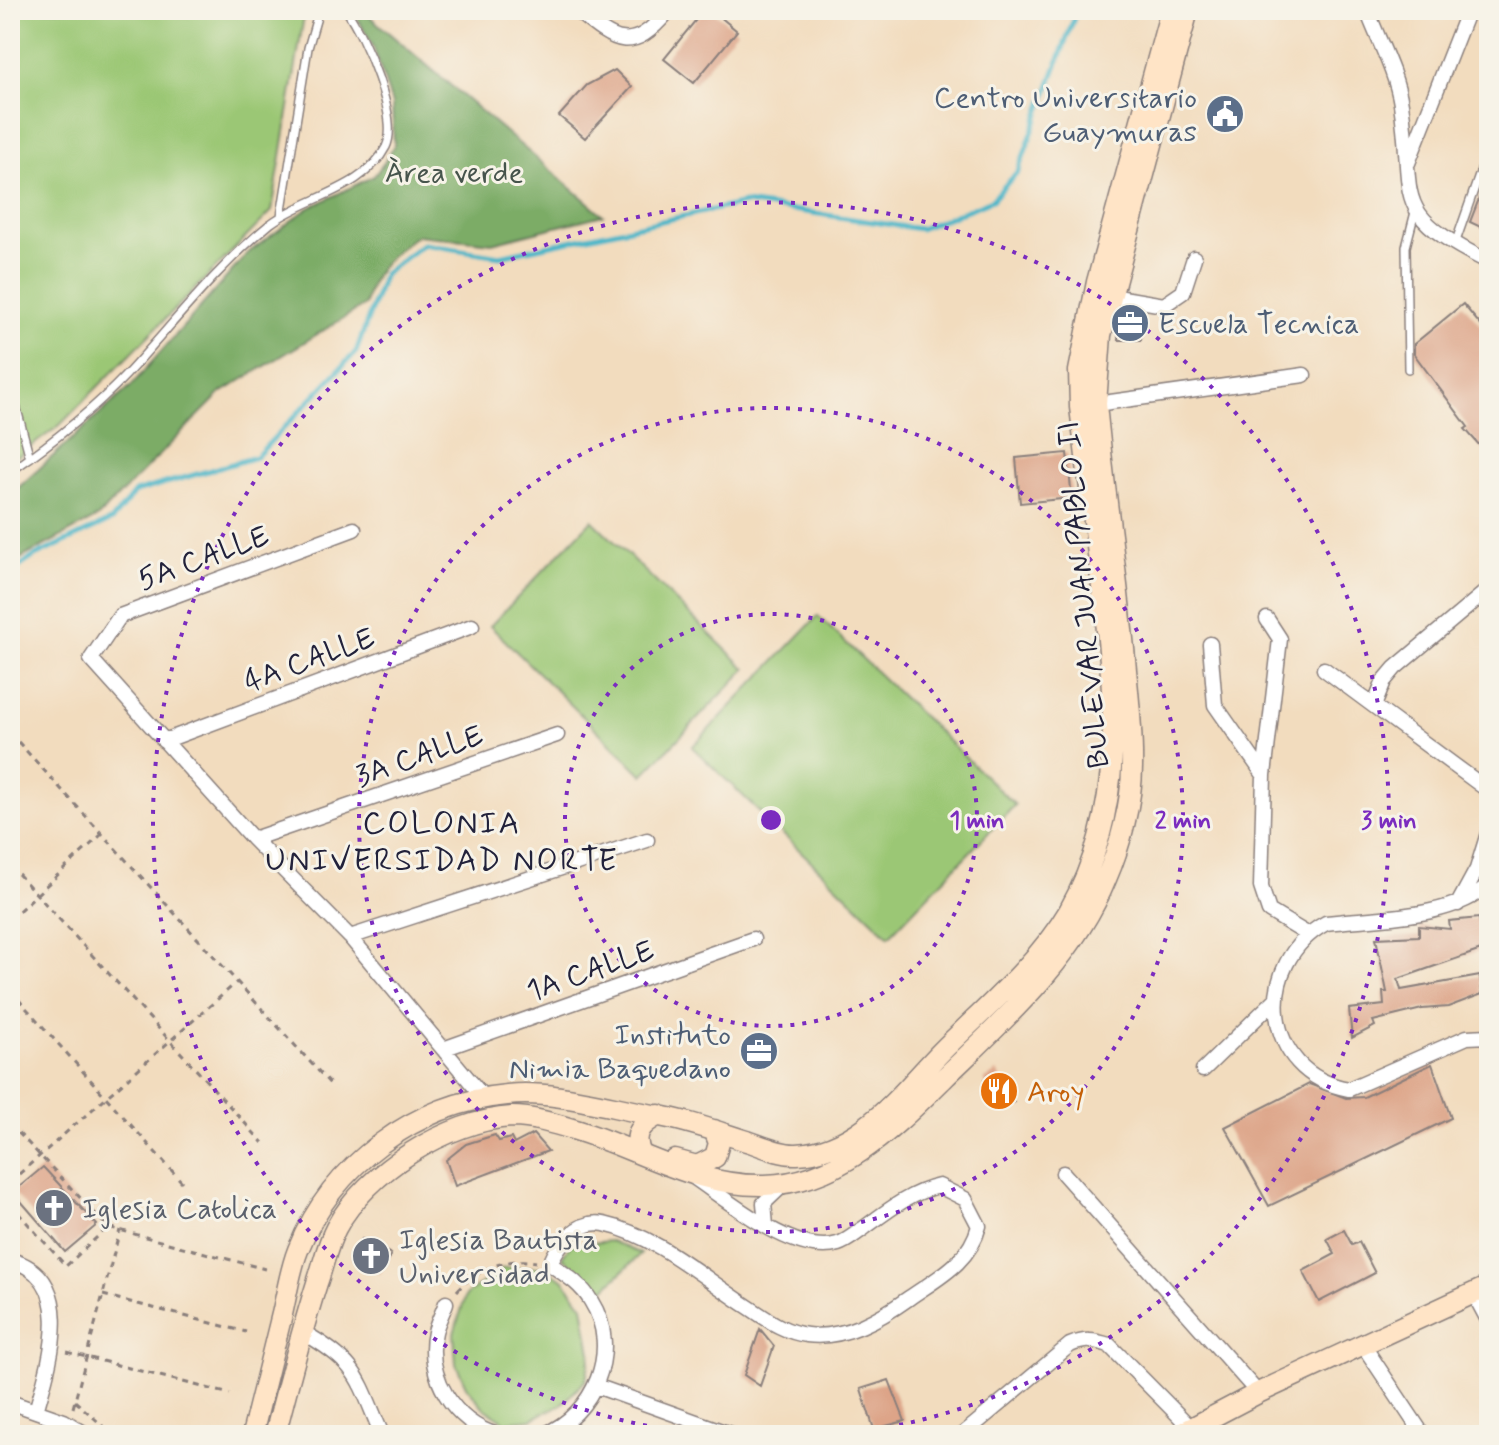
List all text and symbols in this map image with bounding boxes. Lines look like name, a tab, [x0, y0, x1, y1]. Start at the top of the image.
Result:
place label: Centro Universitario Guaymuras	[934, 79, 1197, 152]
public building icon: Centro Universitario Guaymuras	[1204, 93, 1246, 135]
park label: Àrea verde	[385, 154, 523, 193]
office icon: Escuela Tecnica	[1109, 302, 1151, 344]
place label: Escuela Tecnica	[1158, 305, 1359, 344]
street label: BULEVAR JUAN PABLO II	[1050, 420, 1119, 770]
street label: 5A CALLE	[133, 517, 274, 600]
street label: 4A CALLE	[239, 619, 380, 702]
street label: 3A CALLE	[351, 716, 488, 796]
district label: COLONIA UNIVERSIDAD NORTE	[265, 803, 619, 882]
centre of rings	[757, 806, 785, 834]
text: 1 min	[949, 806, 1005, 837]
text: 2 min	[1155, 806, 1211, 837]
text: 3 min	[1361, 806, 1417, 837]
street label: 1A CALLE	[522, 931, 659, 1011]
place label: Instituto Nimia Baquedano	[509, 1016, 731, 1089]
office icon: Instituto Nimia Baquedano	[738, 1030, 780, 1072]
restaurant icon: Aroy	[978, 1070, 1020, 1112]
place label: Aroy	[1027, 1073, 1085, 1112]
church icon: Iglesia Catolica	[33, 1187, 75, 1229]
place label: Iglesia Catolica	[82, 1190, 277, 1229]
place label: Iglesia Bautista Universidad	[399, 1221, 598, 1294]
church icon: Iglesia Bautista Universidad	[350, 1235, 392, 1277]

